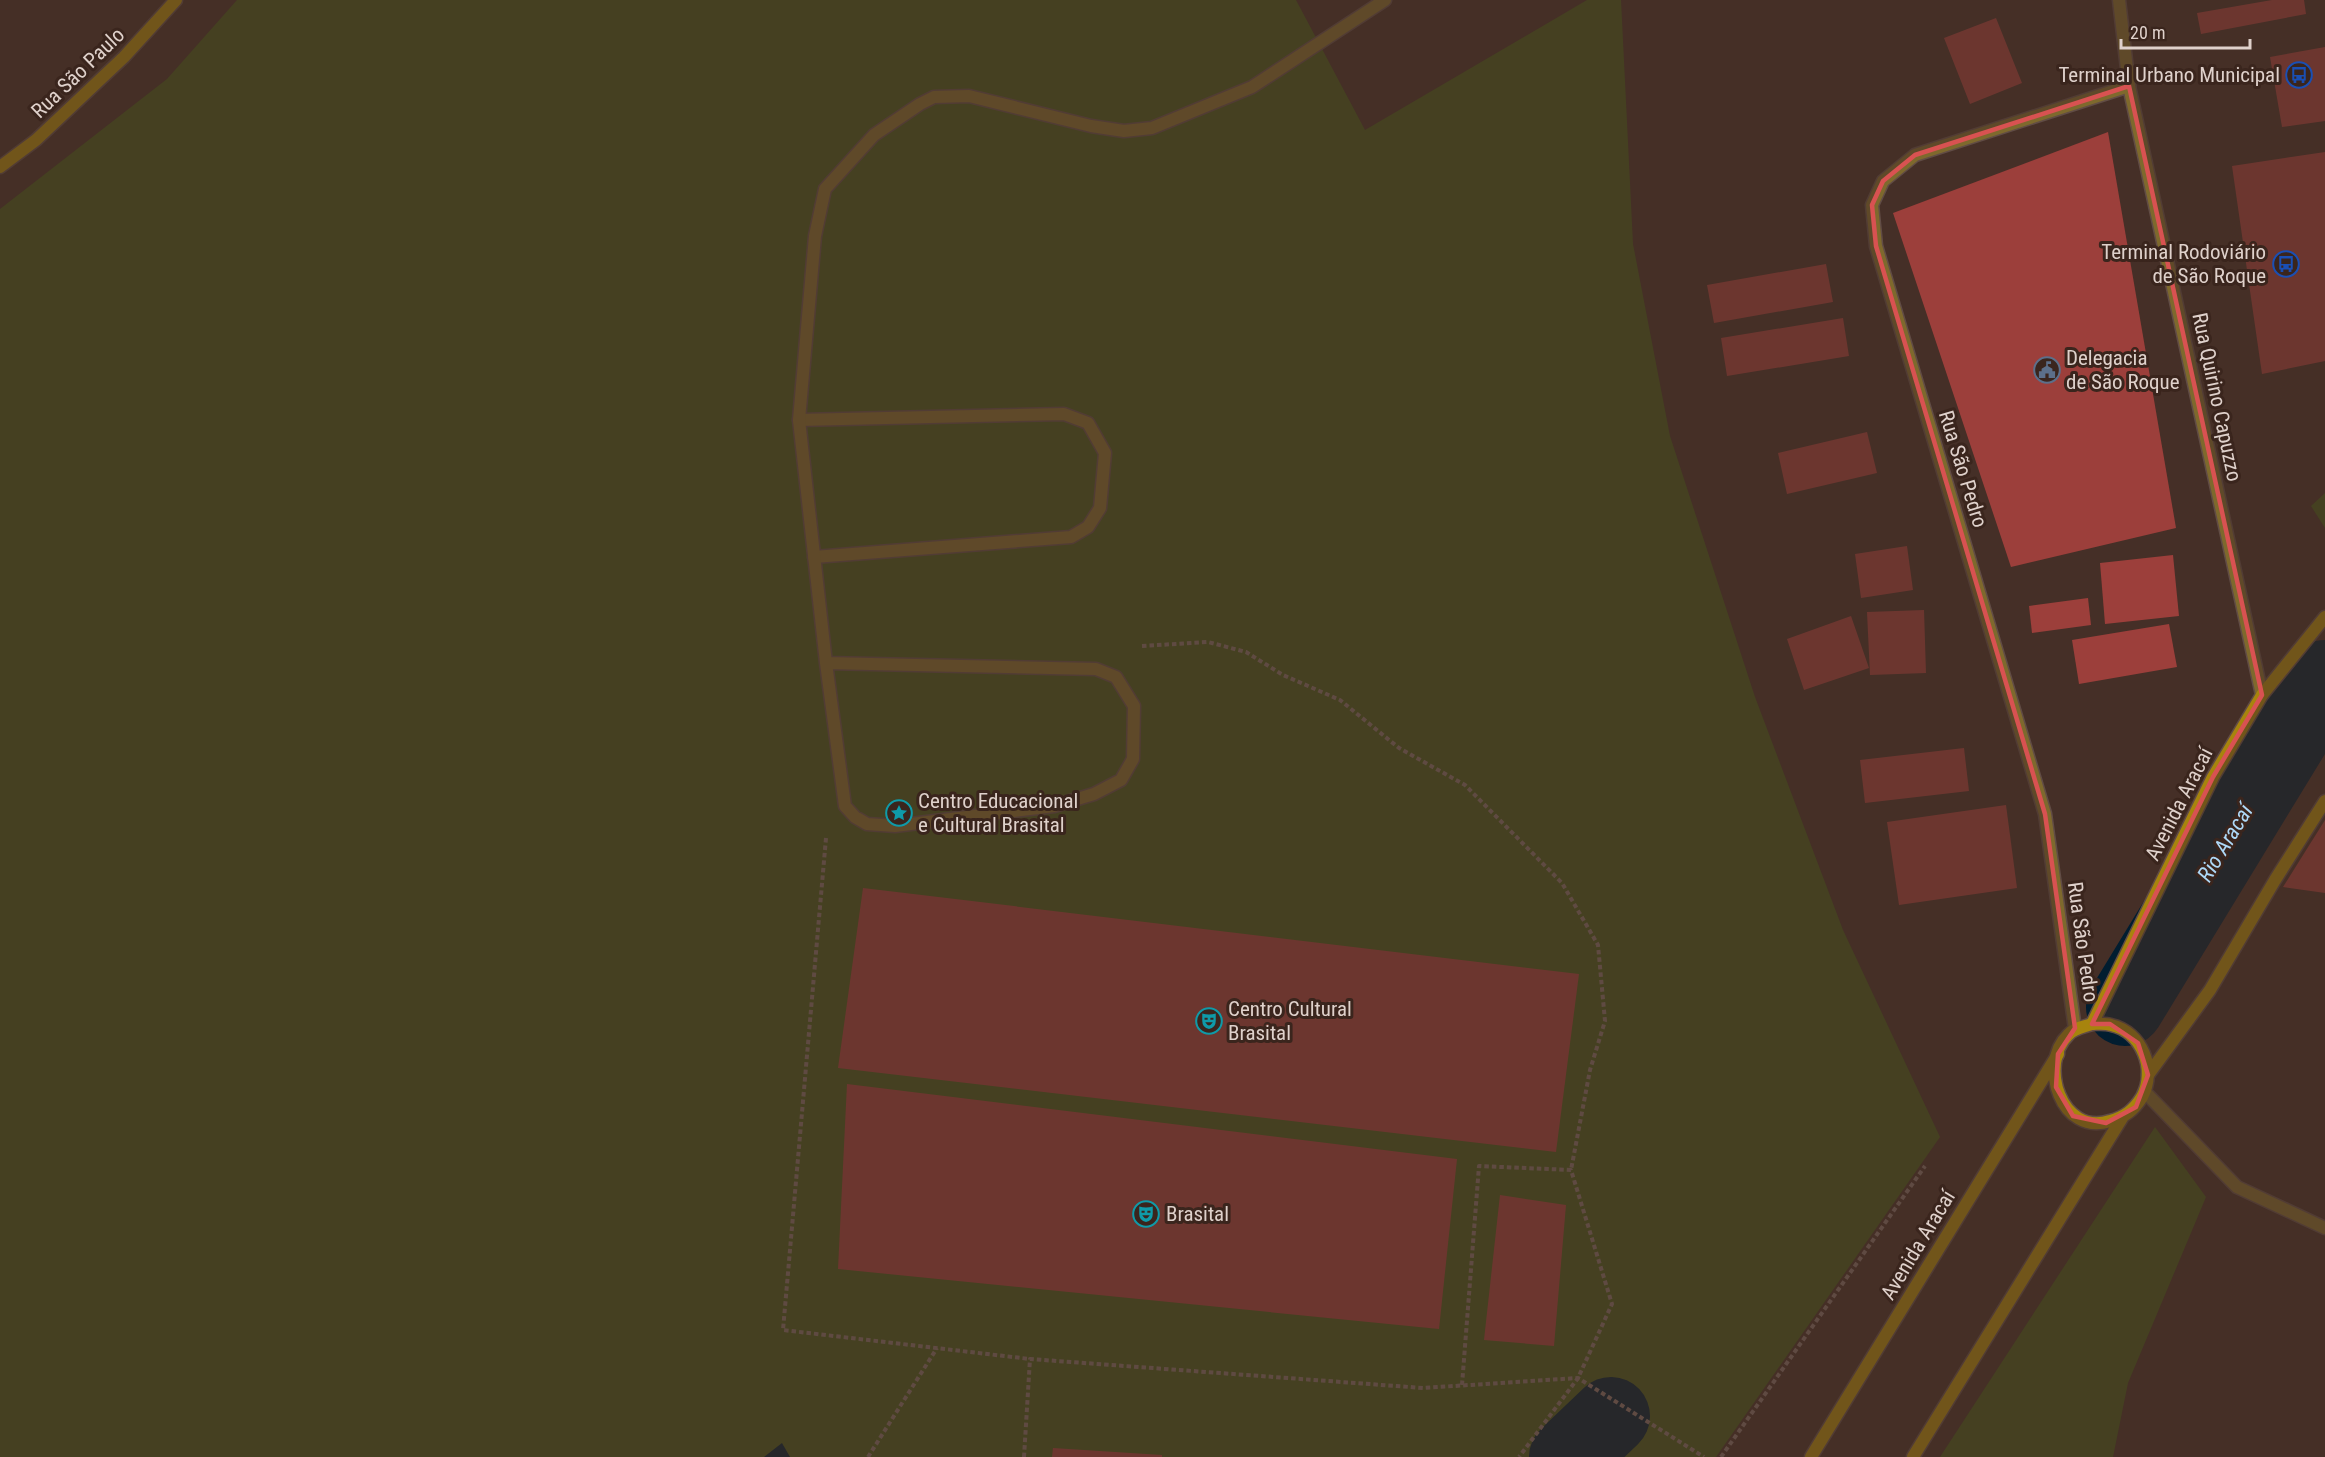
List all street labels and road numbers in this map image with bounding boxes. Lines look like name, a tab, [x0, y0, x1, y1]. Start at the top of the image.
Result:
street label: Rua São Paulo	[27, 23, 129, 123]
street label: Rua Quirino Capuzzo	[2187, 310, 2247, 484]
street label: Rua São Pedro	[1934, 408, 1992, 530]
street label: Avenida Aracaí	[2140, 743, 2218, 864]
street label: Rua São Pedro	[2063, 880, 2103, 1004]
street label: Avenida Aracaí	[1876, 1185, 1961, 1304]

